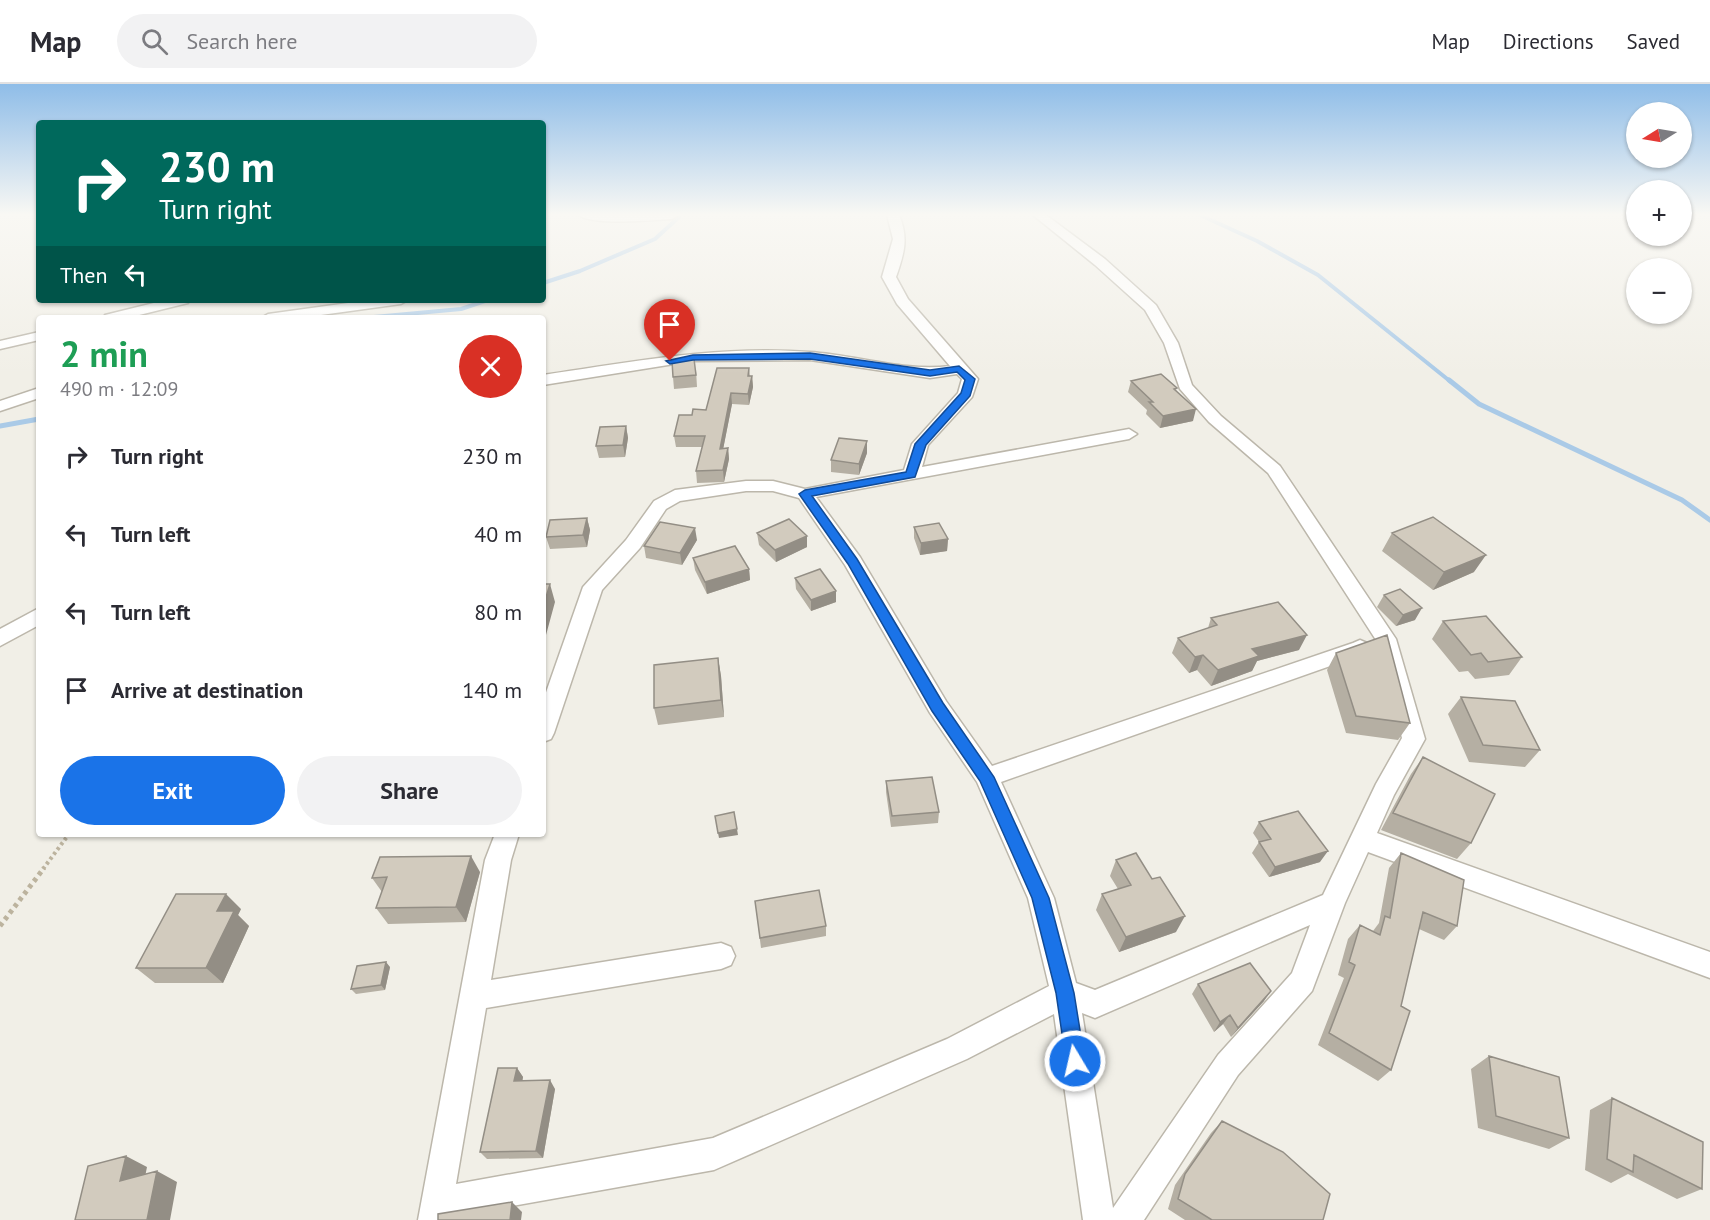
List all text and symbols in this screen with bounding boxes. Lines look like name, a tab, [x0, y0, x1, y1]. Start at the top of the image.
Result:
search box	[117, 14, 537, 68]
text: Map	[30, 23, 81, 60]
icon: search	[138, 25, 171, 58]
text: Search here	[186, 27, 297, 55]
text: Map	[1431, 28, 1470, 55]
text: Directions	[1503, 28, 1594, 55]
text: Saved	[1627, 28, 1680, 55]
north arrow	[1626, 102, 1692, 168]
map controls	[1626, 102, 1692, 324]
text: 230 m	[159, 139, 275, 194]
icon: right	[60, 144, 138, 222]
button: +	[1626, 180, 1692, 246]
text: Turn right	[159, 192, 272, 226]
icon: left	[119, 258, 152, 291]
button: −	[1626, 258, 1692, 324]
text: Then	[60, 261, 107, 289]
pin	[644, 299, 695, 361]
icon: arrive	[653, 308, 686, 341]
text: 2 min	[60, 330, 148, 377]
button: close	[459, 335, 522, 398]
text: 490 m · 12:09	[60, 376, 178, 402]
icon: right	[60, 440, 93, 473]
text: Turn right	[111, 442, 203, 470]
text: 230 m	[462, 442, 522, 470]
icon: left	[60, 518, 93, 551]
text: Turn left	[111, 520, 191, 548]
text: 40 m	[474, 520, 522, 548]
icon: left	[60, 596, 93, 629]
text: Turn left	[111, 598, 191, 626]
text: 80 m	[474, 598, 522, 626]
icon: arrive	[60, 674, 93, 707]
text: Arrive at destination	[111, 676, 303, 704]
text: 140 m	[462, 676, 522, 704]
button: Exit	[60, 756, 285, 825]
button: Share	[297, 756, 522, 825]
position arrow	[1043, 1029, 1107, 1093]

